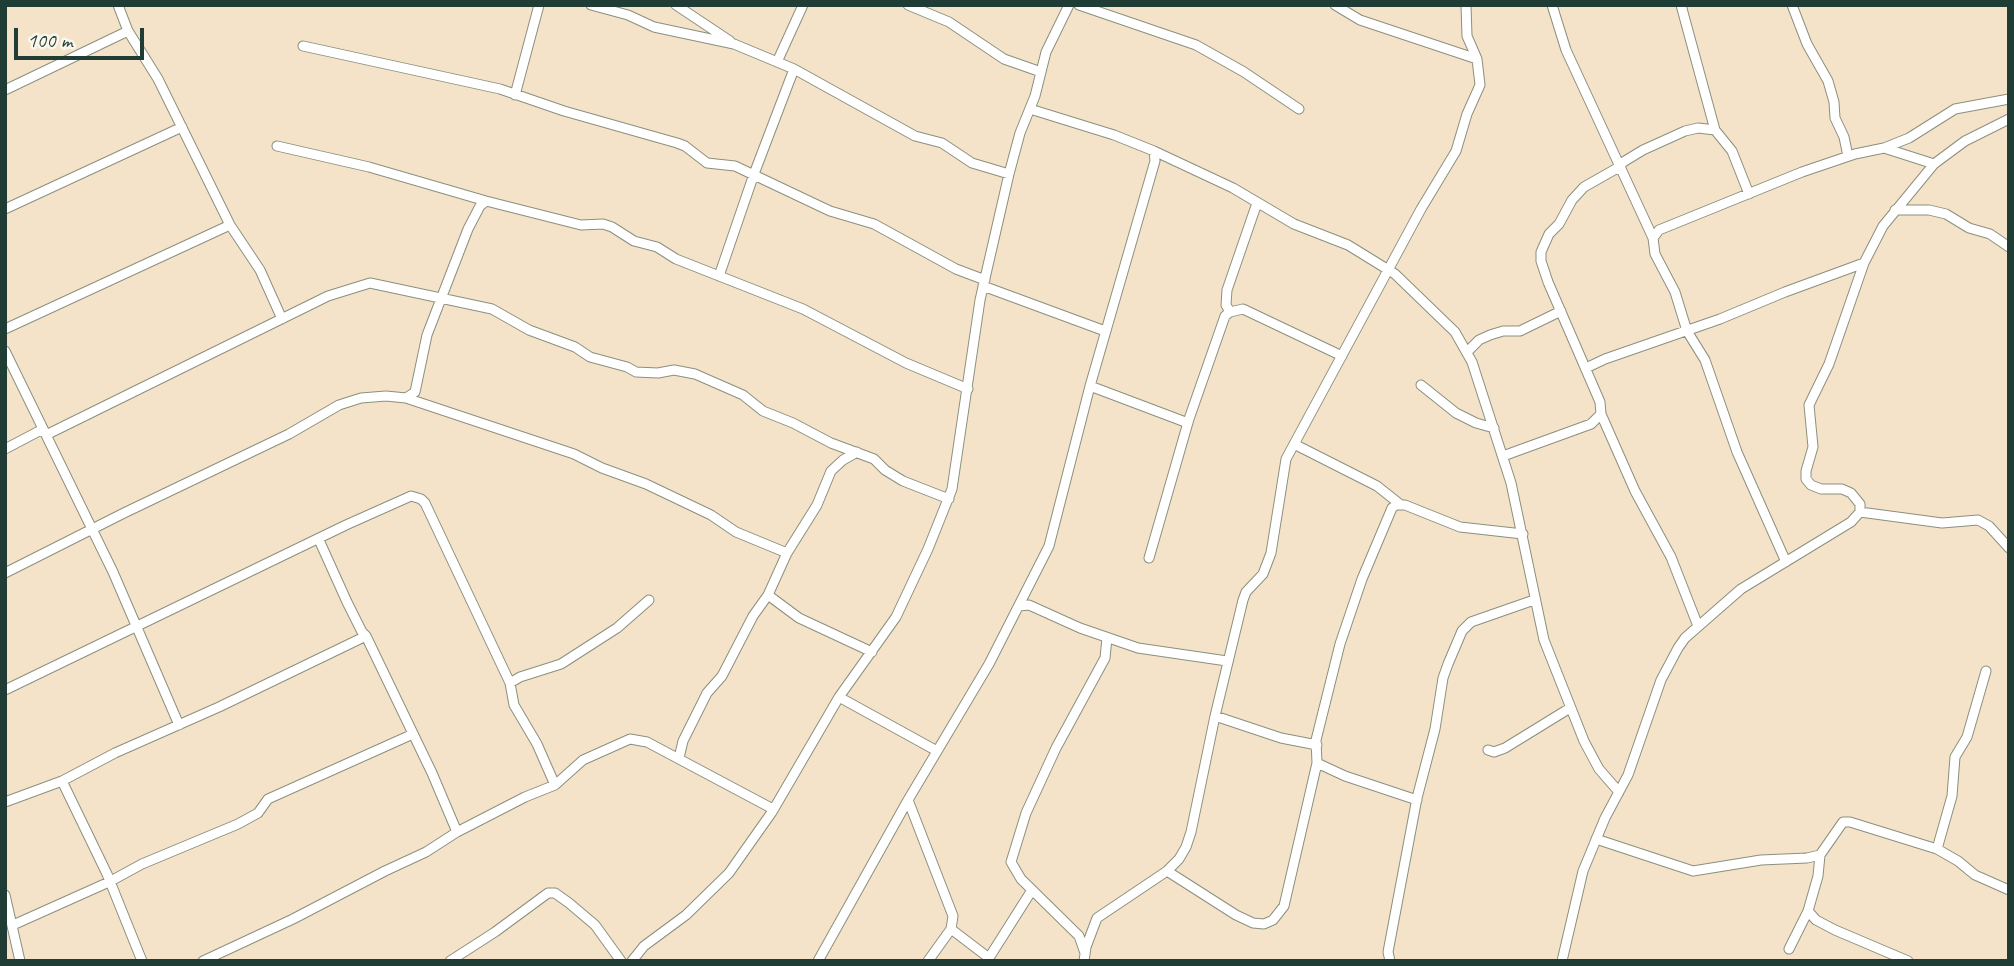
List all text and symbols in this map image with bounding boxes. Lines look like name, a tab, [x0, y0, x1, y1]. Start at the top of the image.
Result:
scale bar	[18, 14, 147, 58]
text: 100 m	[27, 27, 72, 53]

